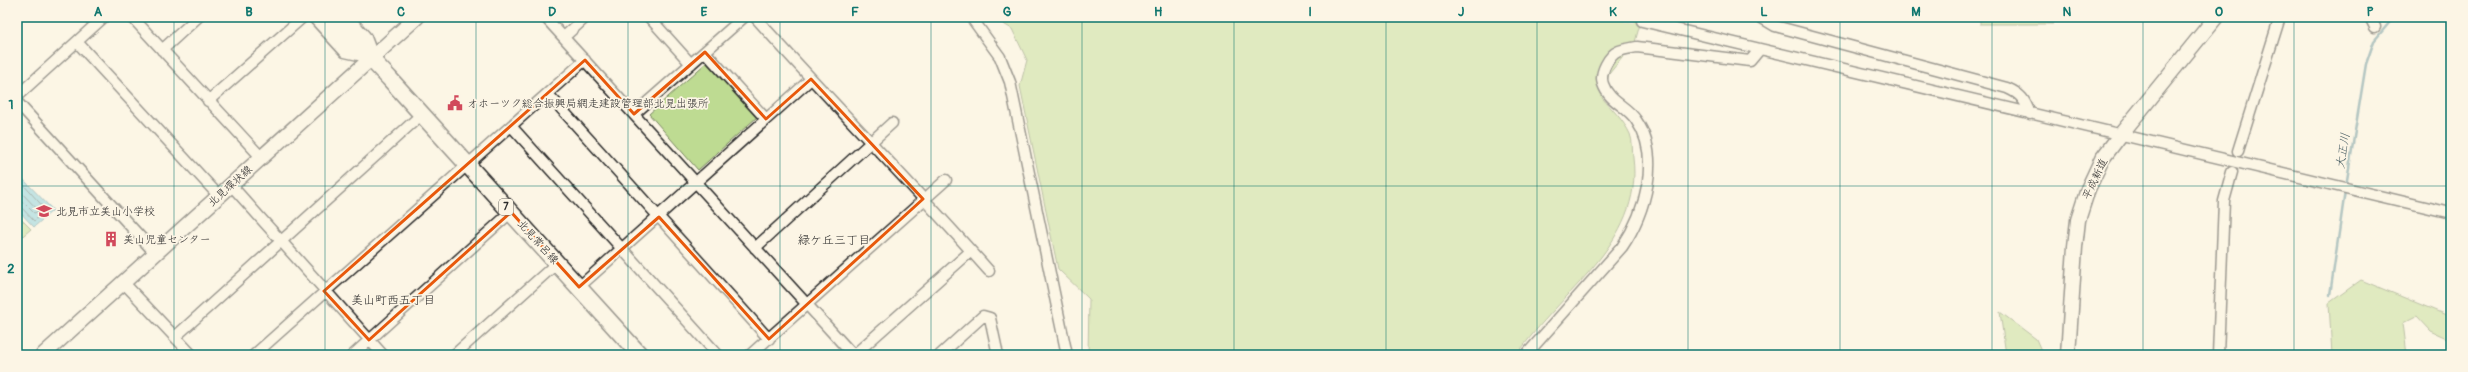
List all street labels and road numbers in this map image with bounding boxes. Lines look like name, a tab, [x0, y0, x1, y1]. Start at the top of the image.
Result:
street label: 平成新道	[2080, 156, 2110, 202]
street label: 北見環状線	[205, 163, 255, 209]
road number: 7	[499, 199, 513, 215]
street label: 北見常呂線	[515, 217, 561, 267]

